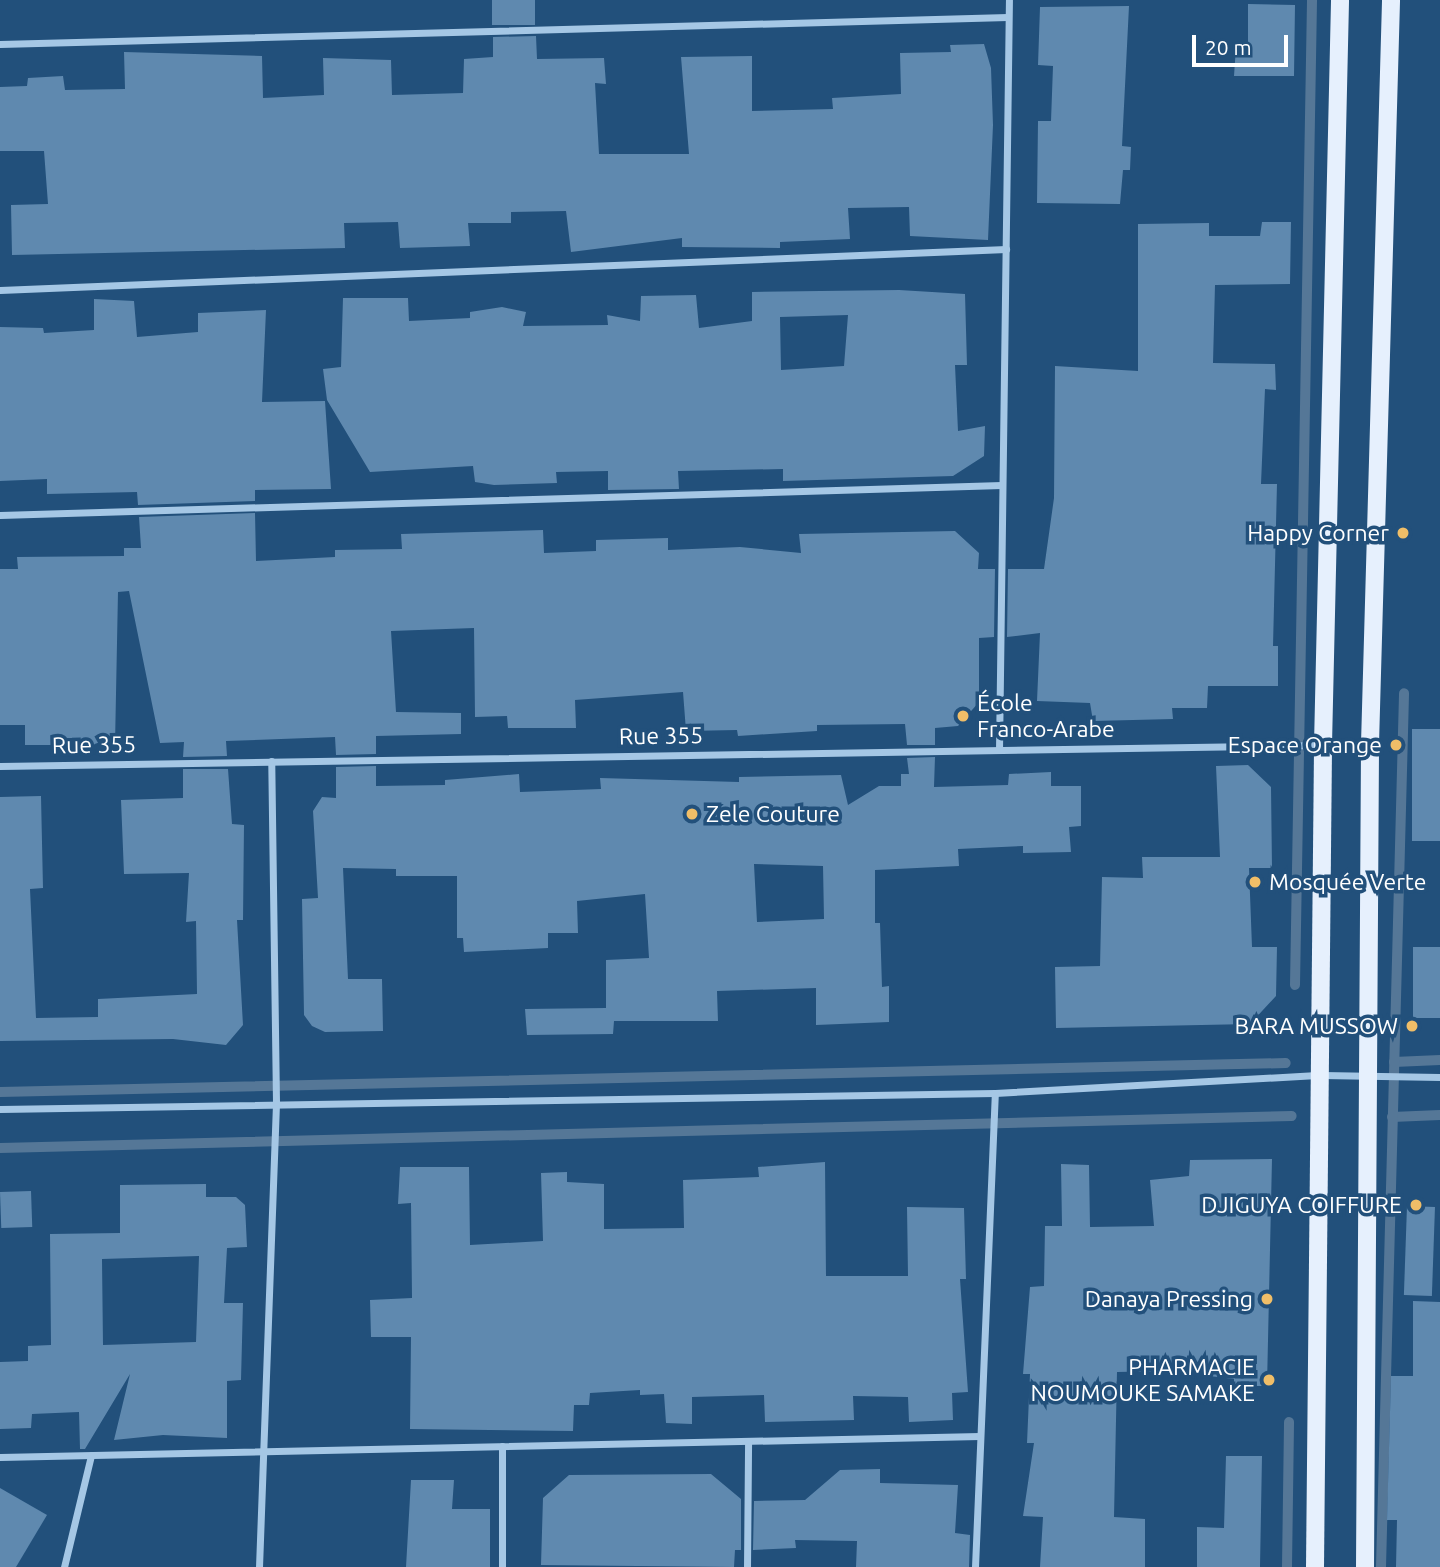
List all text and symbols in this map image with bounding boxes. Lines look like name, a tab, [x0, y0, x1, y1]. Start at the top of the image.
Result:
scale bar	[1195, 21, 1291, 65]
text: 20 m	[1205, 35, 1252, 59]
place label: Happy Corner	[1247, 519, 1389, 547]
marker: Happy Corner	[1395, 525, 1411, 541]
place label: École Franco-Arabe	[977, 689, 1115, 743]
marker: École Franco-Arabe	[955, 708, 971, 724]
street label: Rue 355	[619, 721, 703, 751]
street label: Rue 355	[52, 730, 136, 760]
place label: Espace Orange	[1228, 731, 1382, 759]
marker: Espace Orange	[1388, 737, 1404, 753]
place label: Zele Couture	[706, 800, 840, 828]
marker: Zele Couture	[684, 806, 700, 822]
place label: Mosquée Verte	[1269, 868, 1427, 896]
marker: Mosquée Verte	[1247, 874, 1263, 890]
place label: BARA MUSSOW	[1234, 1012, 1398, 1040]
marker: BARA MUSSOW	[1404, 1018, 1420, 1034]
place label: DJIGUYA COIFFURE	[1201, 1191, 1402, 1219]
marker: DJIGUYA COIFFURE	[1408, 1197, 1424, 1213]
place label: Danaya Pressing	[1085, 1285, 1253, 1313]
marker: Danaya Pressing	[1259, 1291, 1275, 1307]
place label: PHARMACIE NOUMOUKE SAMAKE	[1030, 1353, 1255, 1407]
marker: PHARMACIE NOUMOUKE SAMAKE	[1261, 1372, 1277, 1388]

